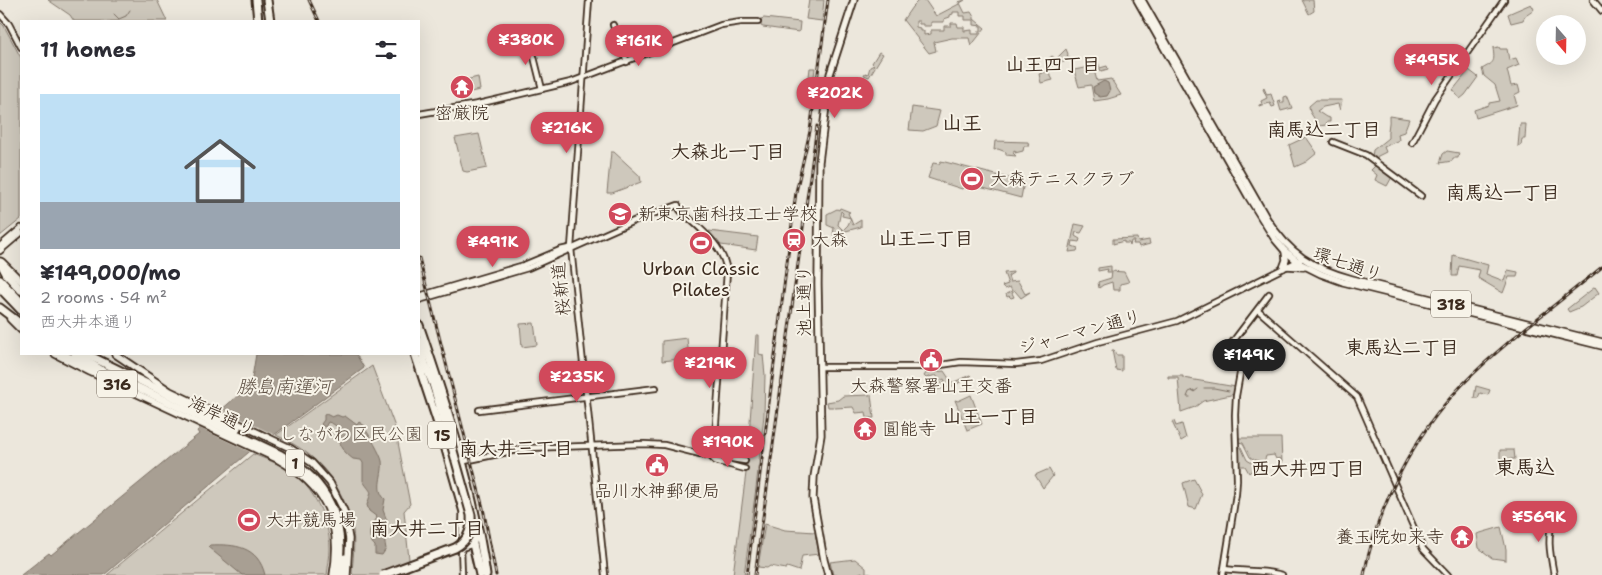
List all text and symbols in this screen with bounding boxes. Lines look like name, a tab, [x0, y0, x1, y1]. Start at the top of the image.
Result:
north arrow	[1536, 15, 1586, 65]
map controls	[1536, 15, 1586, 65]
pin: ¥380K	[491, 23, 561, 66]
pin: ¥161K	[604, 24, 674, 67]
text: ¥380K	[498, 29, 554, 50]
text: ¥161K	[616, 30, 662, 51]
text: 11 homes	[40, 36, 136, 64]
icon: filters	[372, 36, 400, 64]
pin: ¥495K	[1397, 44, 1467, 86]
text: ¥495K	[1405, 49, 1459, 70]
district label: 山王四丁目	[1005, 52, 1101, 77]
temple icon: 密厳院	[449, 74, 475, 100]
pin: ¥202K	[800, 76, 870, 119]
text: ¥202K	[808, 82, 862, 103]
place label: 密厳院	[435, 101, 489, 125]
district label: 山王	[942, 110, 982, 136]
pin: ¥216K	[532, 112, 602, 154]
text: ¥216K	[542, 117, 592, 138]
district label: 南馬込二丁目	[1267, 117, 1381, 142]
icon: home	[175, 126, 265, 216]
district label: 大森北一丁目	[671, 139, 785, 164]
sports icon: 大森テニスクラブ	[959, 166, 985, 192]
place label: 大森テニスクラブ	[990, 167, 1134, 191]
district label: 南馬込一丁目	[1446, 180, 1560, 205]
school or university icon: 新東京歯科技工士学校	[607, 201, 633, 227]
place label: 新東京歯科技工士学校	[638, 202, 818, 226]
pin: ¥491K	[458, 226, 528, 268]
district label: 山王二丁目	[878, 226, 974, 251]
station icon: 大森	[781, 227, 807, 253]
place label: 大森	[812, 228, 848, 252]
sports icon: Urban Classic Pilates	[688, 230, 714, 256]
text: ¥491K	[468, 231, 518, 252]
street label: 環七通り	[1310, 241, 1386, 287]
place label: Urban Classic Pilates	[642, 257, 760, 302]
text: ¥149,000/mo	[40, 259, 181, 287]
street label: 桜新道	[546, 261, 576, 317]
street label: 池上通り	[792, 265, 816, 337]
text: 2 rooms · 54 m²	[40, 287, 167, 308]
road number: 318	[1431, 290, 1471, 318]
street label: ジャーマン通り	[1016, 304, 1144, 360]
text: 西大井本通り	[40, 311, 136, 332]
district label: 東馬込二丁目	[1345, 335, 1459, 360]
pin: ¥149K	[1214, 338, 1284, 381]
text: ¥149K	[1224, 344, 1274, 365]
pin: ¥219K	[675, 346, 745, 389]
public building icon: 大森警察署山王交番	[918, 347, 944, 373]
text: ¥219K	[685, 352, 735, 373]
pin: ¥235K	[542, 360, 612, 403]
text: ¥235K	[550, 366, 604, 387]
road number: 316	[97, 370, 137, 398]
water label: 勝島南運河	[236, 374, 334, 399]
place label: 大森警察署山王交番	[850, 374, 1012, 398]
street label: 海岸通り	[184, 390, 260, 442]
district label: 山王一丁目	[942, 404, 1038, 429]
temple icon: 圓能寺	[852, 416, 878, 442]
place label: 圓能寺	[882, 417, 936, 441]
park label: しながわ区民公園	[279, 422, 423, 446]
road number: 15	[428, 422, 456, 448]
pin: ¥190K	[693, 426, 763, 468]
text: ¥190K	[702, 431, 754, 452]
district label: 南大井三丁目	[459, 436, 573, 461]
road number: 1	[286, 449, 304, 476]
public building icon: 品川水神郵便局	[644, 452, 670, 478]
district label: 東馬込	[1495, 454, 1555, 480]
district label: 西大井四丁目	[1251, 456, 1365, 481]
place label: 品川水神郵便局	[594, 479, 720, 503]
pin: ¥569K	[1504, 500, 1574, 543]
text: ¥569K	[1512, 506, 1566, 527]
sports icon: 大井競馬場	[236, 507, 262, 533]
place label: 大井競馬場	[266, 508, 356, 532]
district label: 南大井二丁目	[370, 516, 484, 541]
temple icon: 養玉院如来寺	[1449, 524, 1475, 550]
place label: 養玉院如来寺	[1336, 525, 1444, 549]

